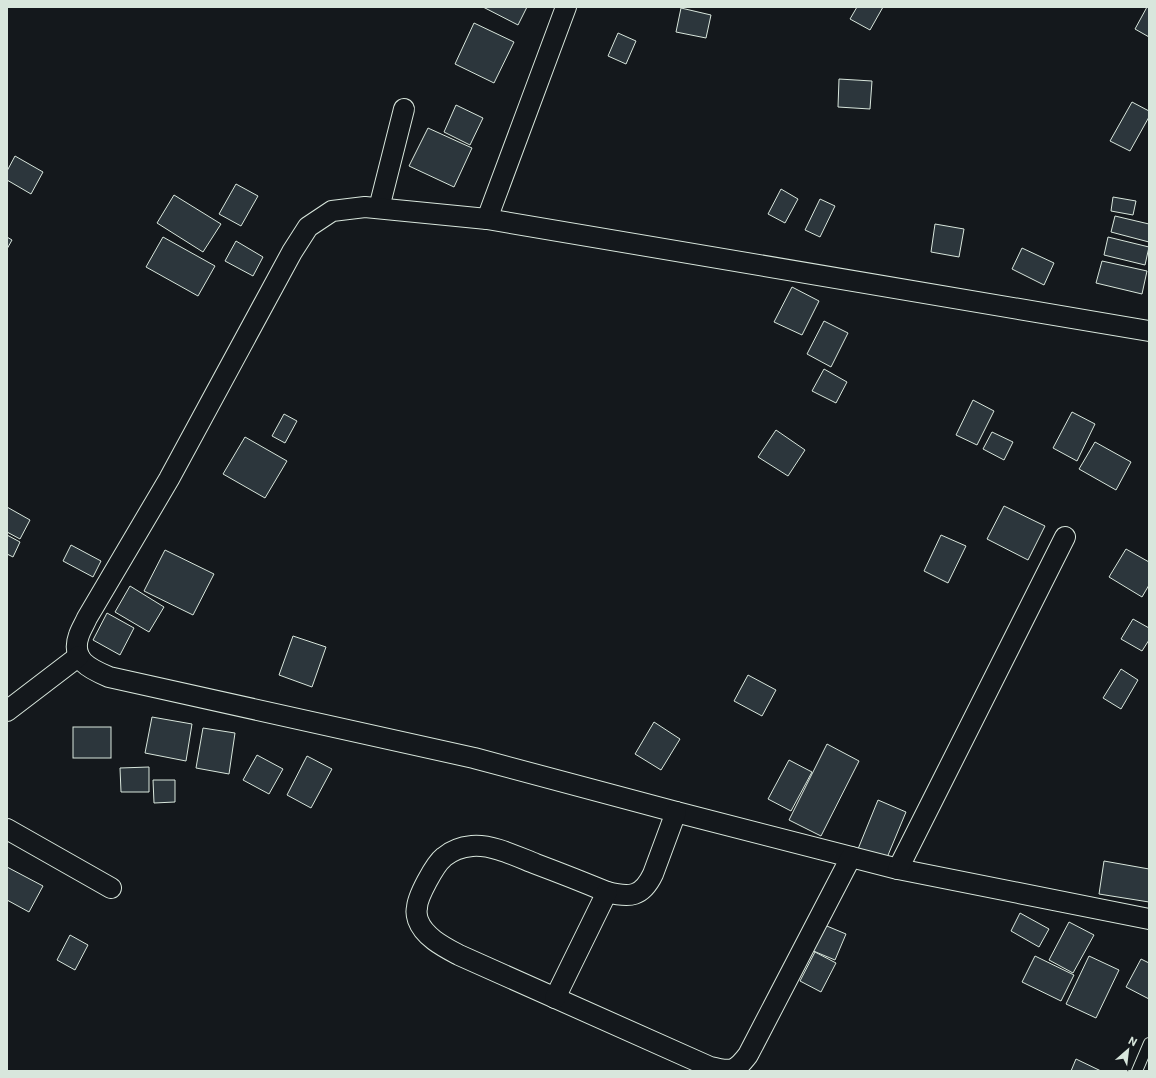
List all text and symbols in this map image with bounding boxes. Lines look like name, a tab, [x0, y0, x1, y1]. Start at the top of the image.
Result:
north arrow	[1108, 1030, 1148, 1070]
text: N	[1126, 1034, 1139, 1049]

